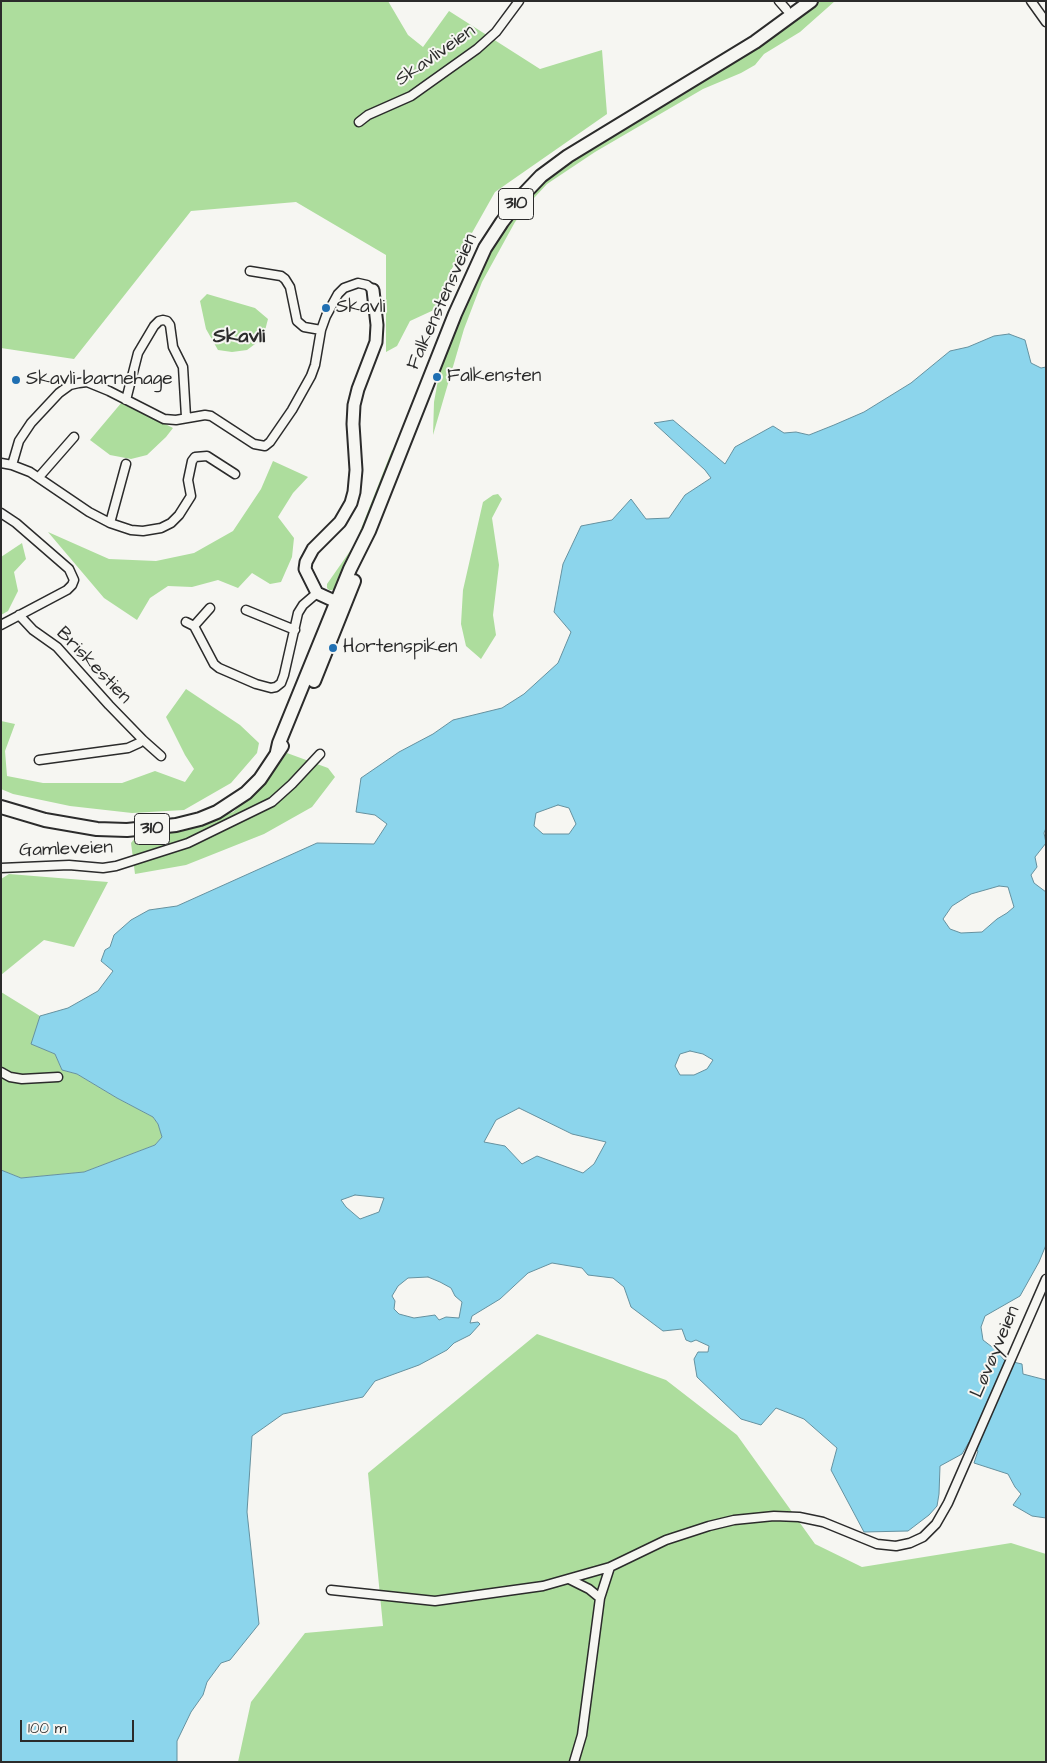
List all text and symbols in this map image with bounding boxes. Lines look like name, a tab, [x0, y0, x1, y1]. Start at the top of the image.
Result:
street label: Skavliveien	[392, 20, 480, 92]
road number: 310	[498, 188, 534, 220]
street label: Falkenstensveien	[403, 230, 483, 374]
place label: Skavli	[336, 297, 385, 319]
marker: Skavli	[320, 302, 332, 314]
district label: Skavli	[213, 326, 265, 350]
place label: Falkensten	[447, 366, 541, 388]
place label: Skavli barnehage	[26, 369, 173, 391]
marker: Falkensten	[431, 371, 443, 383]
marker: Skavli barnehage	[10, 374, 22, 386]
street label: Briskestien	[51, 623, 135, 709]
place label: Hortenspiken	[343, 637, 458, 659]
marker: Hortenspiken	[327, 642, 339, 654]
road number: 310	[134, 814, 170, 844]
street label: Gamleveien	[19, 837, 113, 863]
street label: Løvøyveien	[966, 1303, 1026, 1401]
scale bar	[22, 1710, 136, 1742]
text: 100 m	[28, 1718, 67, 1739]

